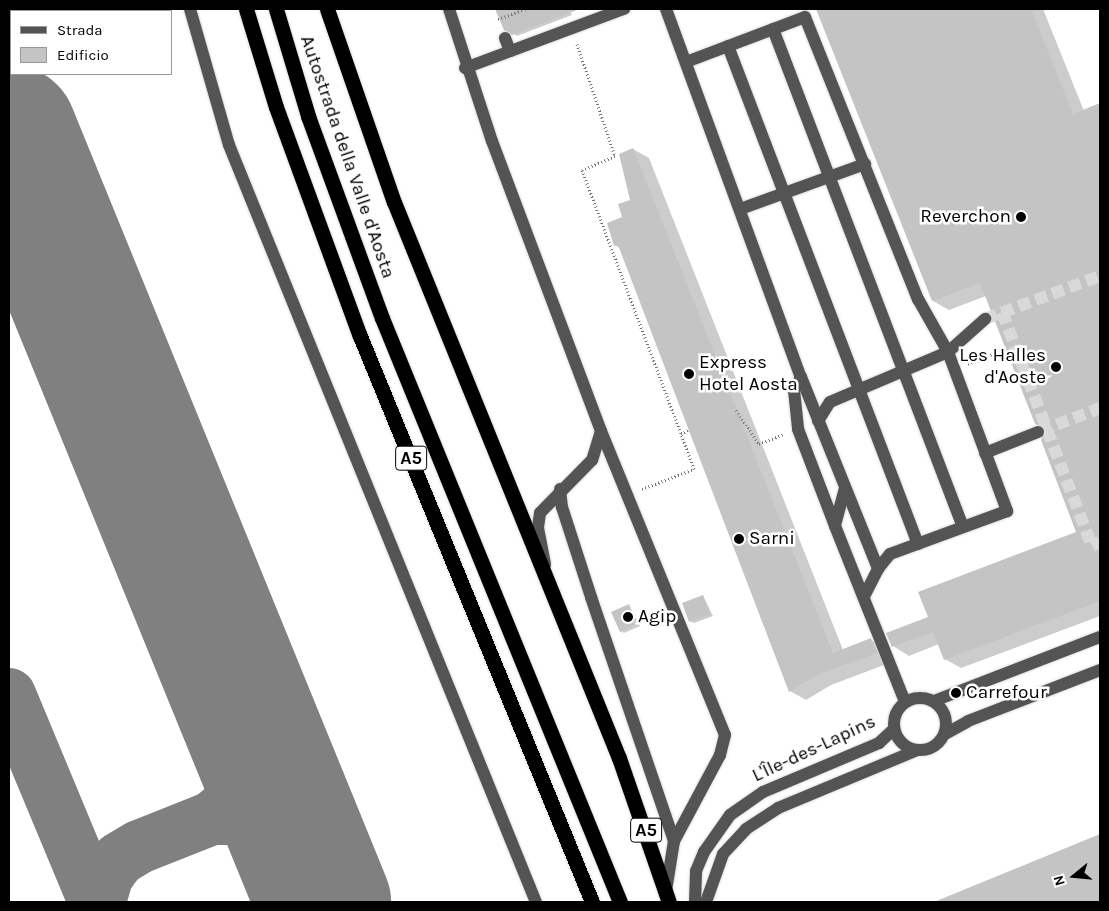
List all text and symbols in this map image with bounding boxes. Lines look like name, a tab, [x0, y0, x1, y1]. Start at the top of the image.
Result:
legend	[10, 10, 172, 75]
text: Strada	[57, 21, 103, 39]
street label: Autostrada della Valle d'Aosta	[295, 33, 399, 281]
text: Edificio	[57, 46, 109, 64]
place label: Reverchon	[920, 206, 1011, 228]
marker: Reverchon	[1015, 211, 1027, 223]
place label: Les Halles d'Aoste	[959, 345, 1046, 389]
place label: Express Hotel Aosta	[699, 352, 798, 396]
marker: Les Halles d'Aoste	[1050, 361, 1062, 373]
marker: Express Hotel Aosta	[683, 368, 695, 380]
road number: A5	[395, 442, 427, 473]
place label: Sarni	[749, 528, 795, 550]
marker: Sarni	[733, 533, 745, 545]
place label: Agip	[638, 606, 676, 628]
marker: Agip	[622, 611, 634, 623]
place label: Carrefour	[966, 682, 1047, 704]
marker: Carrefour	[950, 687, 962, 699]
street label: L'Île-des-Lapins	[749, 710, 879, 788]
road number: A5	[630, 814, 662, 846]
north arrow	[1049, 851, 1099, 901]
text: N	[1050, 873, 1069, 888]

